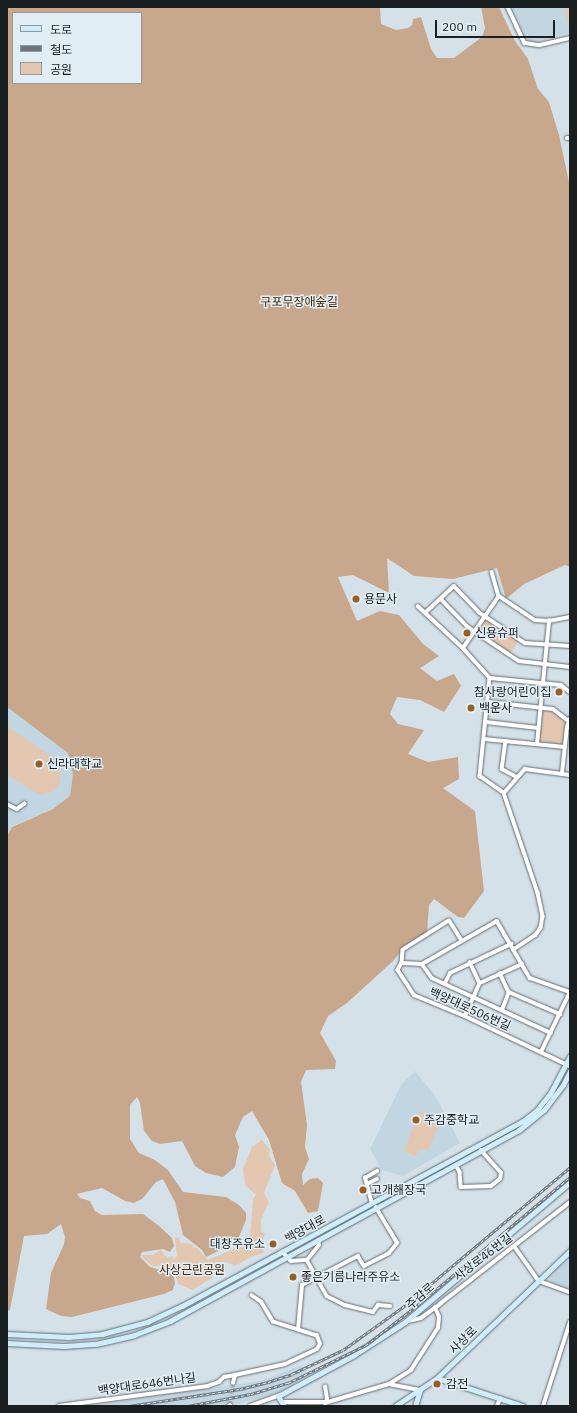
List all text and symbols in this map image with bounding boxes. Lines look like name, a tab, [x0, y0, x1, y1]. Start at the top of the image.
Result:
legend	[12, 12, 142, 84]
scale bar	[437, 12, 557, 38]
text: 200 m	[442, 19, 477, 34]
text: 도로	[50, 22, 72, 37]
text: 철도	[50, 42, 72, 57]
text: 공원	[50, 62, 72, 77]
park label: 구포무장애숲길	[260, 295, 338, 309]
place label: 용문사	[364, 592, 397, 606]
marker: 용문사	[351, 594, 361, 604]
place label: 신용슈퍼	[475, 626, 519, 640]
marker: 신용슈퍼	[462, 628, 472, 638]
place label: 참사랑어린이집	[474, 685, 551, 699]
marker: 참사랑어린이집	[554, 687, 564, 697]
place label: 백운사	[479, 701, 512, 715]
marker: 백운사	[466, 703, 476, 713]
place label: 신라대학교	[47, 757, 102, 771]
marker: 신라대학교	[34, 759, 44, 769]
street label: 백양대로506번길	[427, 985, 513, 1033]
place label: 주감중학교	[424, 1113, 479, 1127]
marker: 주감중학교	[411, 1115, 421, 1125]
place label: 고개해장국	[371, 1183, 426, 1197]
marker: 고개해장국	[358, 1185, 368, 1195]
street label: 백양대로	[282, 1212, 328, 1246]
street label: 사상로46번길	[451, 1230, 515, 1284]
place label: 대창주유소	[210, 1237, 265, 1251]
marker: 대창주유소	[268, 1239, 278, 1249]
park label: 사상근린공원	[159, 1263, 225, 1277]
place label: 좋은기름나라주유소	[301, 1270, 400, 1284]
marker: 좋은기름나라주유소	[288, 1272, 298, 1282]
street label: 주감로	[403, 1280, 437, 1312]
street label: 사상로	[446, 1323, 480, 1357]
street label: 백양대로646번나길	[97, 1370, 197, 1398]
place label: 감전	[446, 1377, 468, 1391]
marker: 감전	[431, 1378, 443, 1390]

